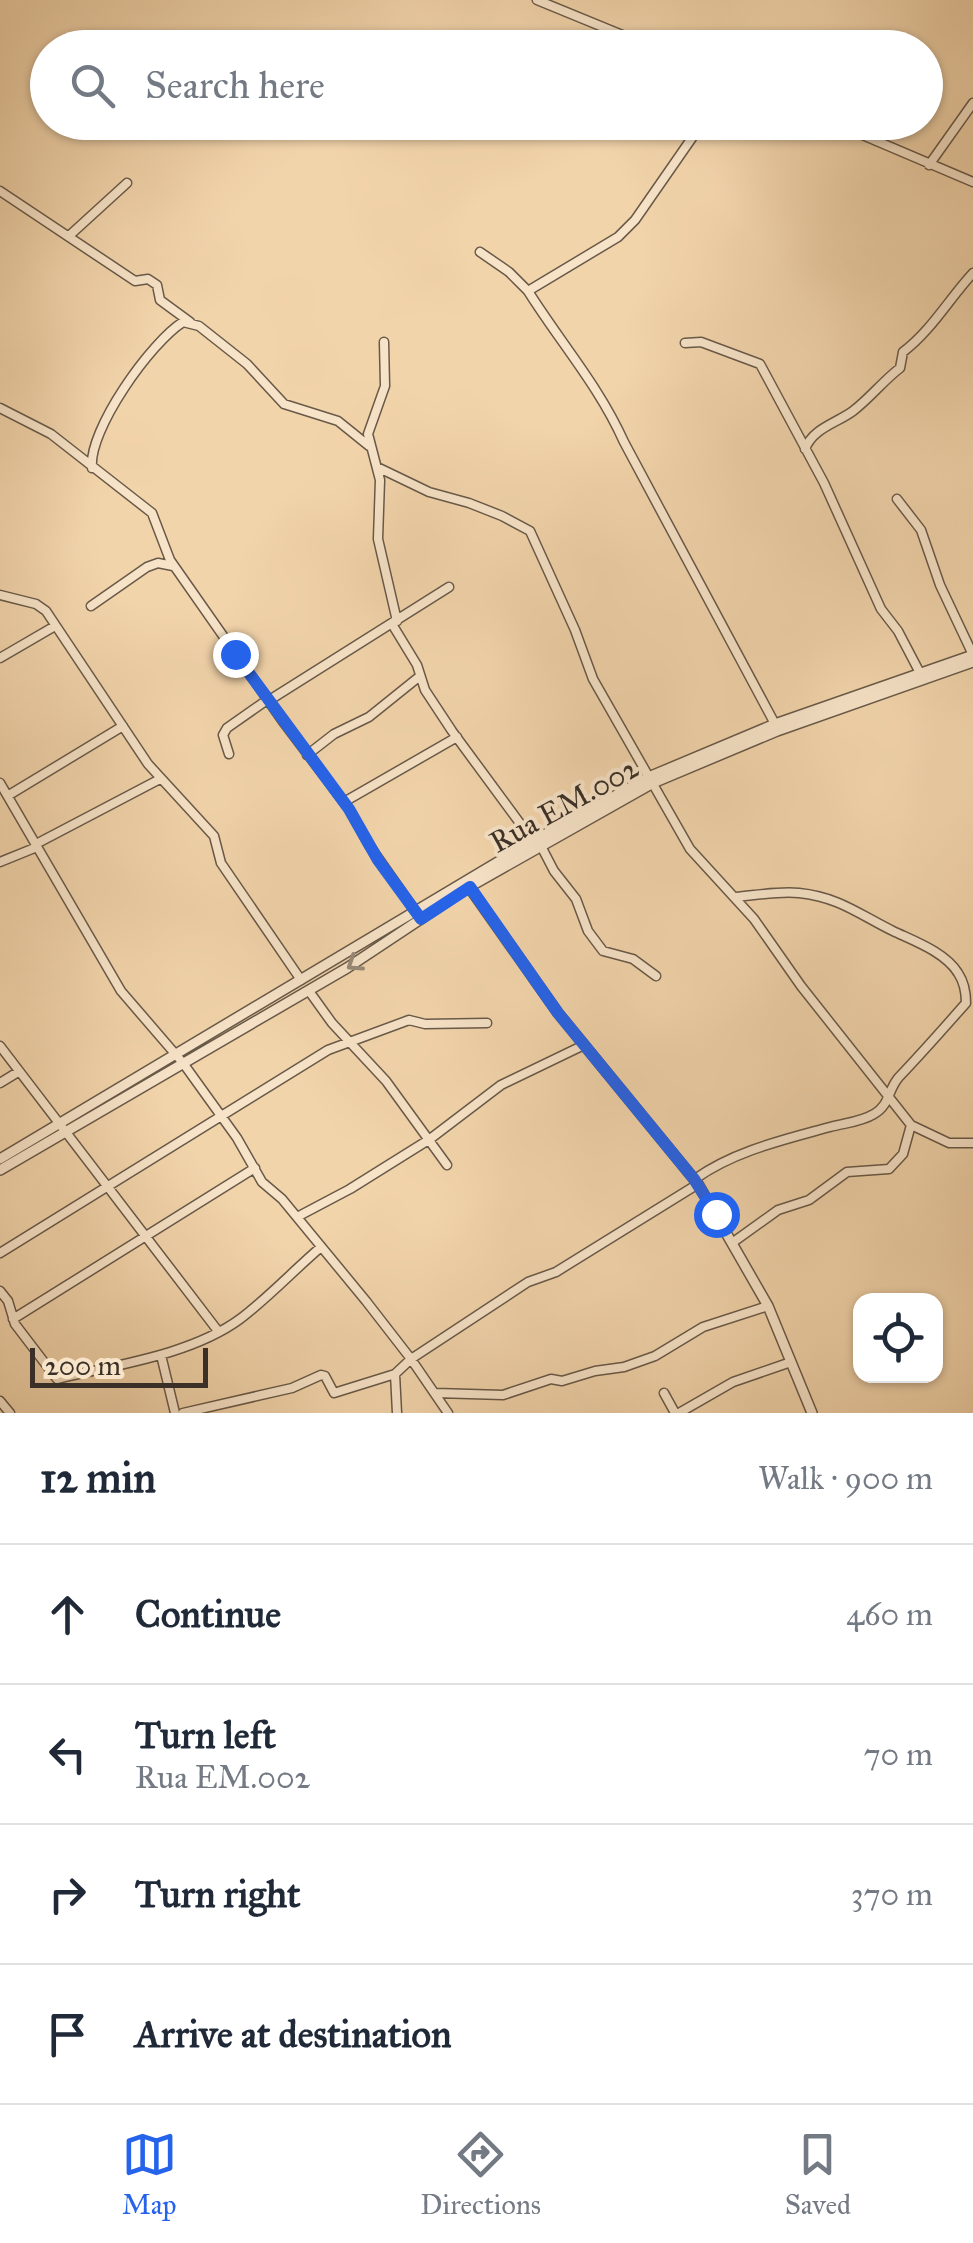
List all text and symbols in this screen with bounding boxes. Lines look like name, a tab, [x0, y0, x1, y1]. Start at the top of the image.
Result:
search box	[30, 30, 943, 140]
icon: search	[65, 58, 120, 113]
text: Search here	[145, 62, 325, 108]
route end	[213, 632, 259, 678]
street label: Rua EM.002	[483, 749, 645, 861]
one-way arrow	[346, 951, 364, 970]
route start	[694, 1192, 740, 1238]
map controls	[853, 1293, 943, 1383]
button: locate	[853, 1293, 943, 1383]
scale bar	[30, 1343, 208, 1388]
text: 200 m	[45, 1348, 121, 1383]
text: 12 min	[40, 1452, 156, 1504]
text: Walk · 900 m	[758, 1459, 933, 1498]
icon: ahead	[40, 1587, 95, 1642]
text: Continue	[135, 1591, 281, 1637]
text: 460 m	[846, 1595, 933, 1634]
text: Turn left	[135, 1712, 276, 1758]
icon: left	[40, 1727, 95, 1782]
text: 70 m	[864, 1735, 933, 1774]
text: Rua EM.002	[135, 1758, 310, 1797]
icon: right	[40, 1867, 95, 1922]
text: Turn right	[135, 1871, 301, 1917]
text: 370 m	[851, 1875, 933, 1914]
icon: arrive	[40, 2007, 95, 2062]
text: Arrive at destination	[135, 2011, 452, 2057]
tab: Map	[122, 2127, 177, 2222]
tab: Directions	[420, 2127, 541, 2222]
tab: Saved	[785, 2127, 851, 2222]

